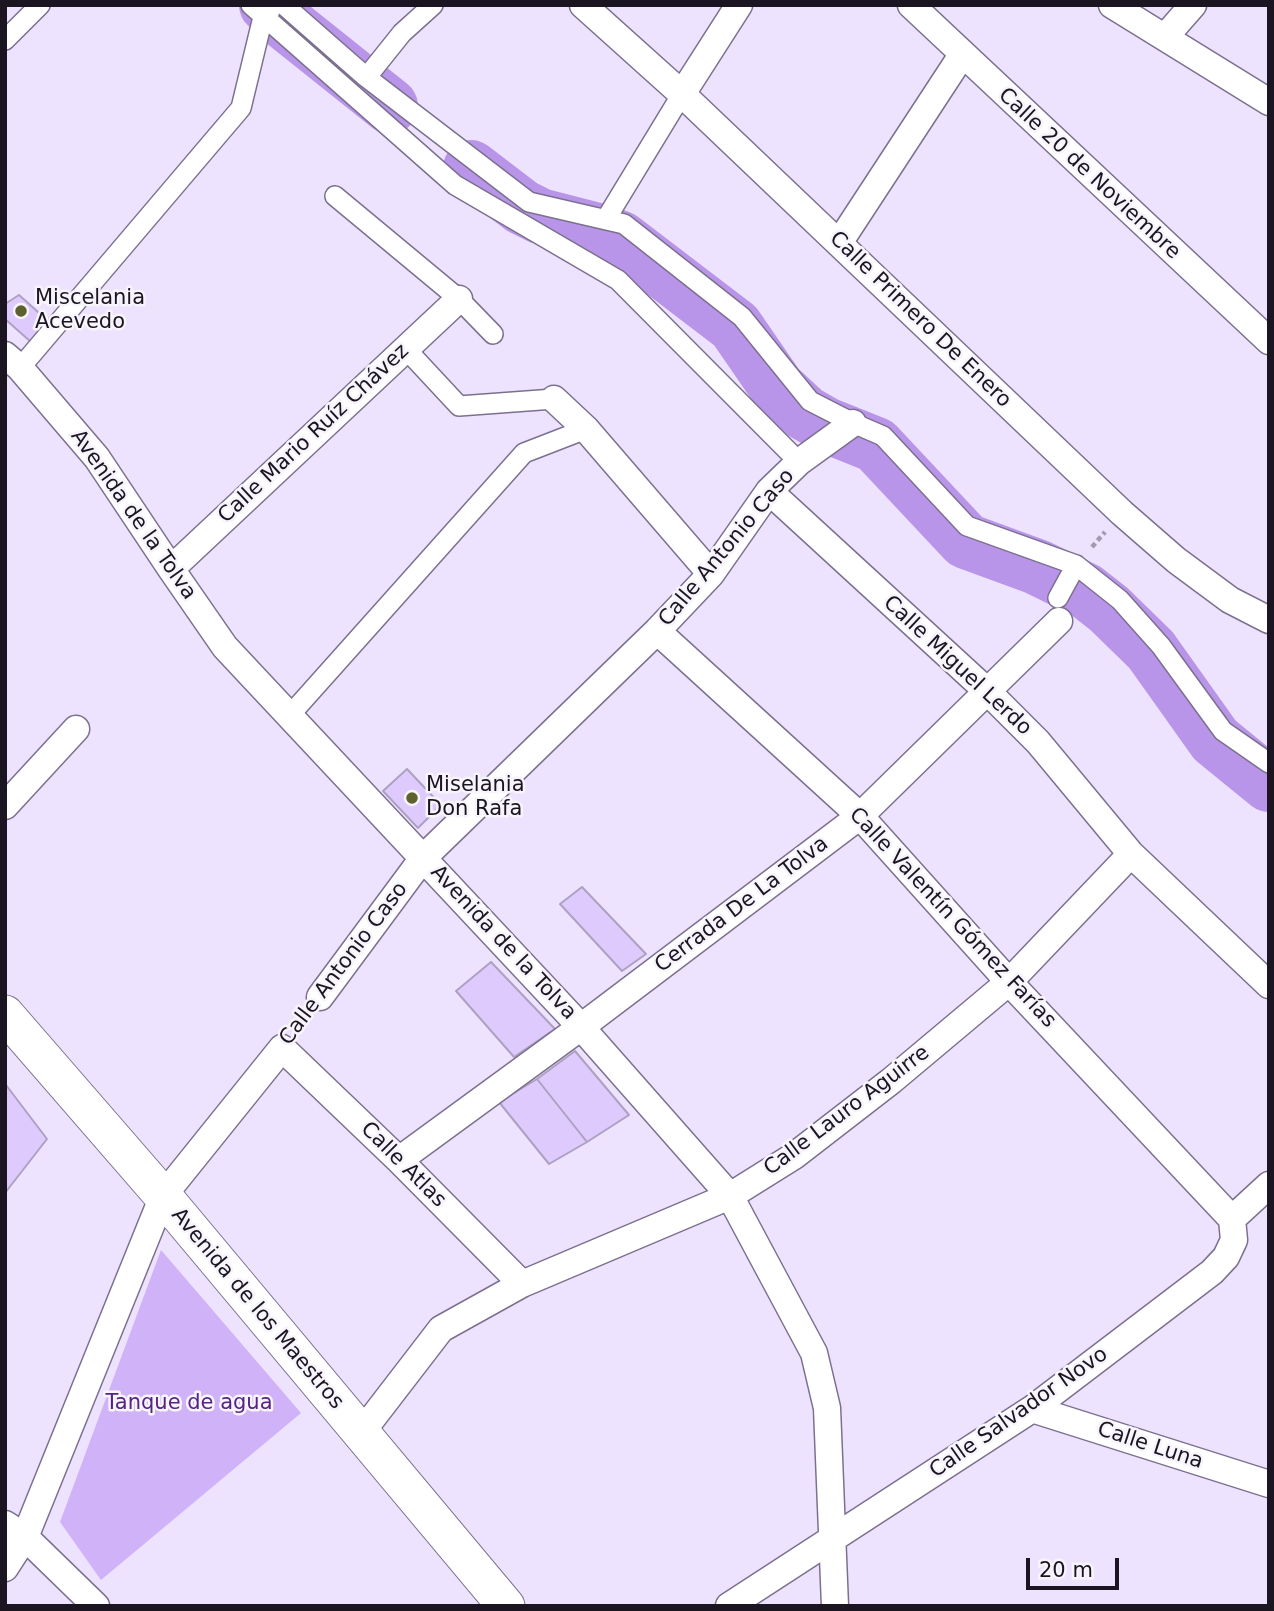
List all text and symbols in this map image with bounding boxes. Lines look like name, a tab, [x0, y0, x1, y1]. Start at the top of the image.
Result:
street label: Calle 20 de Noviembre	[993, 83, 1185, 265]
street label: Calle Primero De Enero	[824, 227, 1016, 413]
place label: Miscelania Acevedo	[35, 286, 145, 336]
marker: Miscelania Acevedo	[13, 303, 29, 319]
street label: Calle Mario Ruíz Chávez	[213, 339, 415, 529]
street label: Avenida de la Tolva	[65, 425, 201, 605]
street label: Calle Antonio Caso	[654, 464, 800, 632]
street label: Calle Miguel Lerdo	[878, 591, 1036, 741]
place label: Miselania Don Rafa	[426, 773, 525, 823]
marker: Miselania Don Rafa	[404, 790, 420, 806]
street label: Calle Valentín Gómez Farías	[843, 803, 1061, 1033]
street label: Cerrada De La Tolva	[650, 832, 834, 978]
street label: Avenida de la Tolva	[425, 861, 581, 1025]
street label: Calle Antonio Caso	[274, 878, 414, 1050]
street label: Calle Lauro Aguirre	[759, 1041, 935, 1181]
street label: Calle Atlas	[355, 1117, 451, 1213]
street label: Avenida de los Maestros	[165, 1203, 349, 1415]
street label: Calle Salvador Novo	[925, 1342, 1113, 1484]
park label: Tanque de agua	[105, 1391, 273, 1417]
street label: Calle Luna	[1094, 1417, 1206, 1475]
scale bar	[1029, 1544, 1122, 1588]
text: 20 m	[1039, 1558, 1093, 1582]

